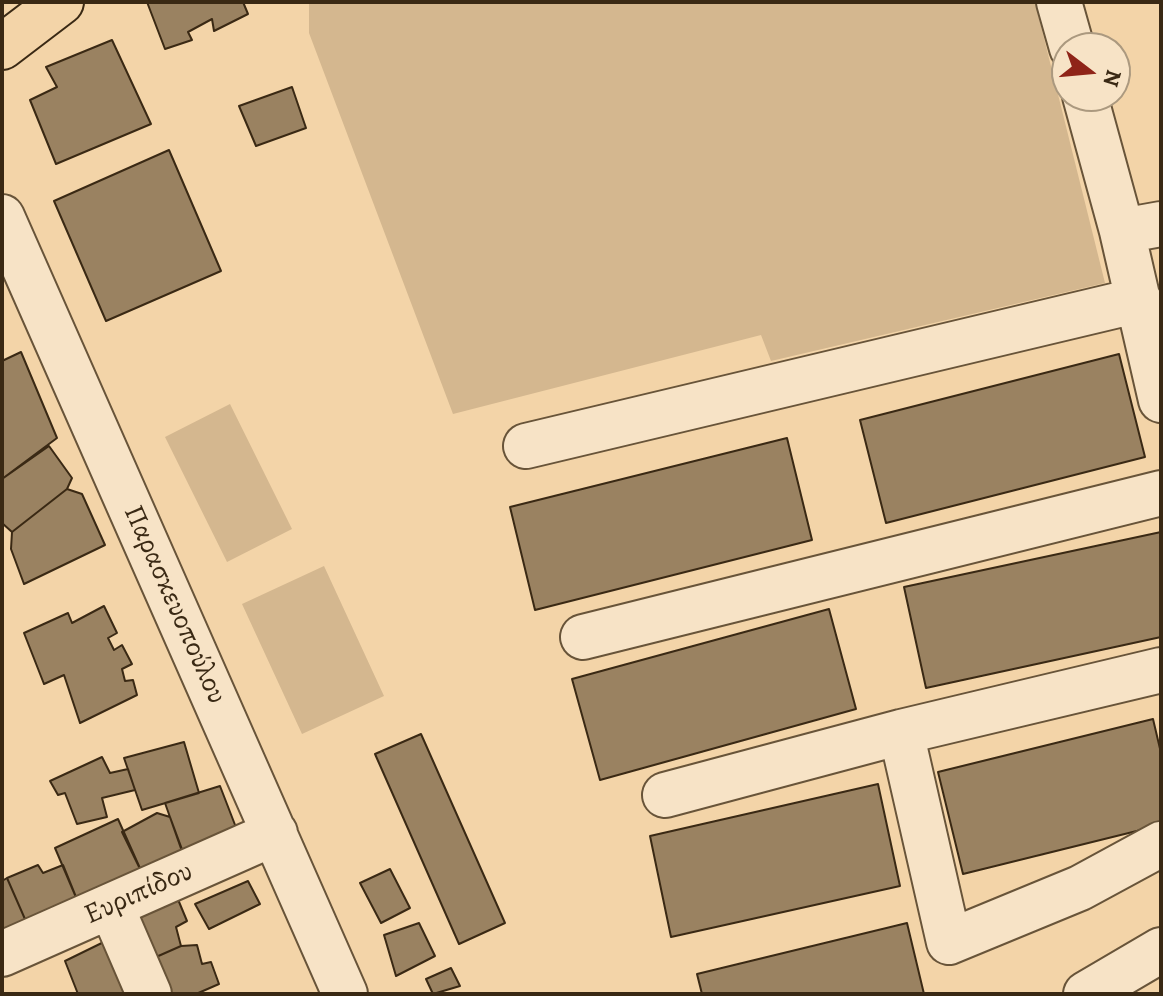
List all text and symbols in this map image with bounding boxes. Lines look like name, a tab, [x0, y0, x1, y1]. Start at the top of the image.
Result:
north arrow	[1051, 32, 1131, 112]
text: N	[1096, 66, 1129, 90]
street label: Παρασκευοπούλου	[115, 501, 233, 709]
street label: Ευριπίδου	[80, 855, 198, 933]

